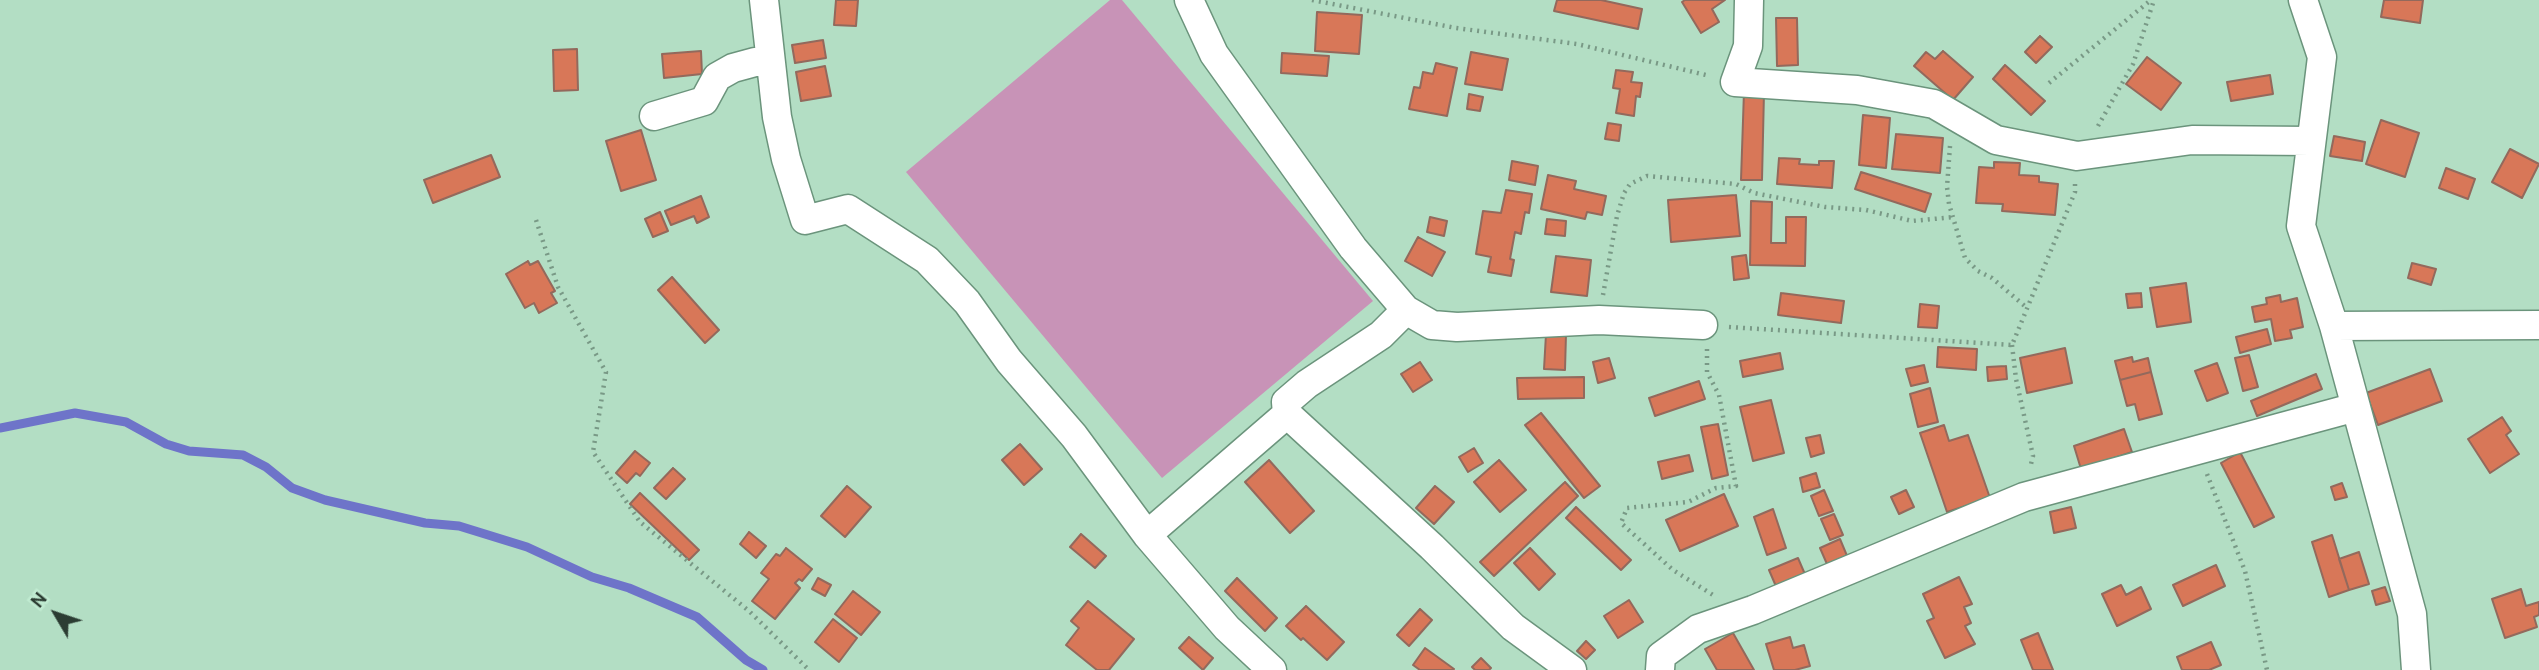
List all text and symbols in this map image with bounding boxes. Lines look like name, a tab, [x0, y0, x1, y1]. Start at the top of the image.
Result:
north arrow	[21, 579, 91, 649]
text: N	[26, 588, 53, 614]

